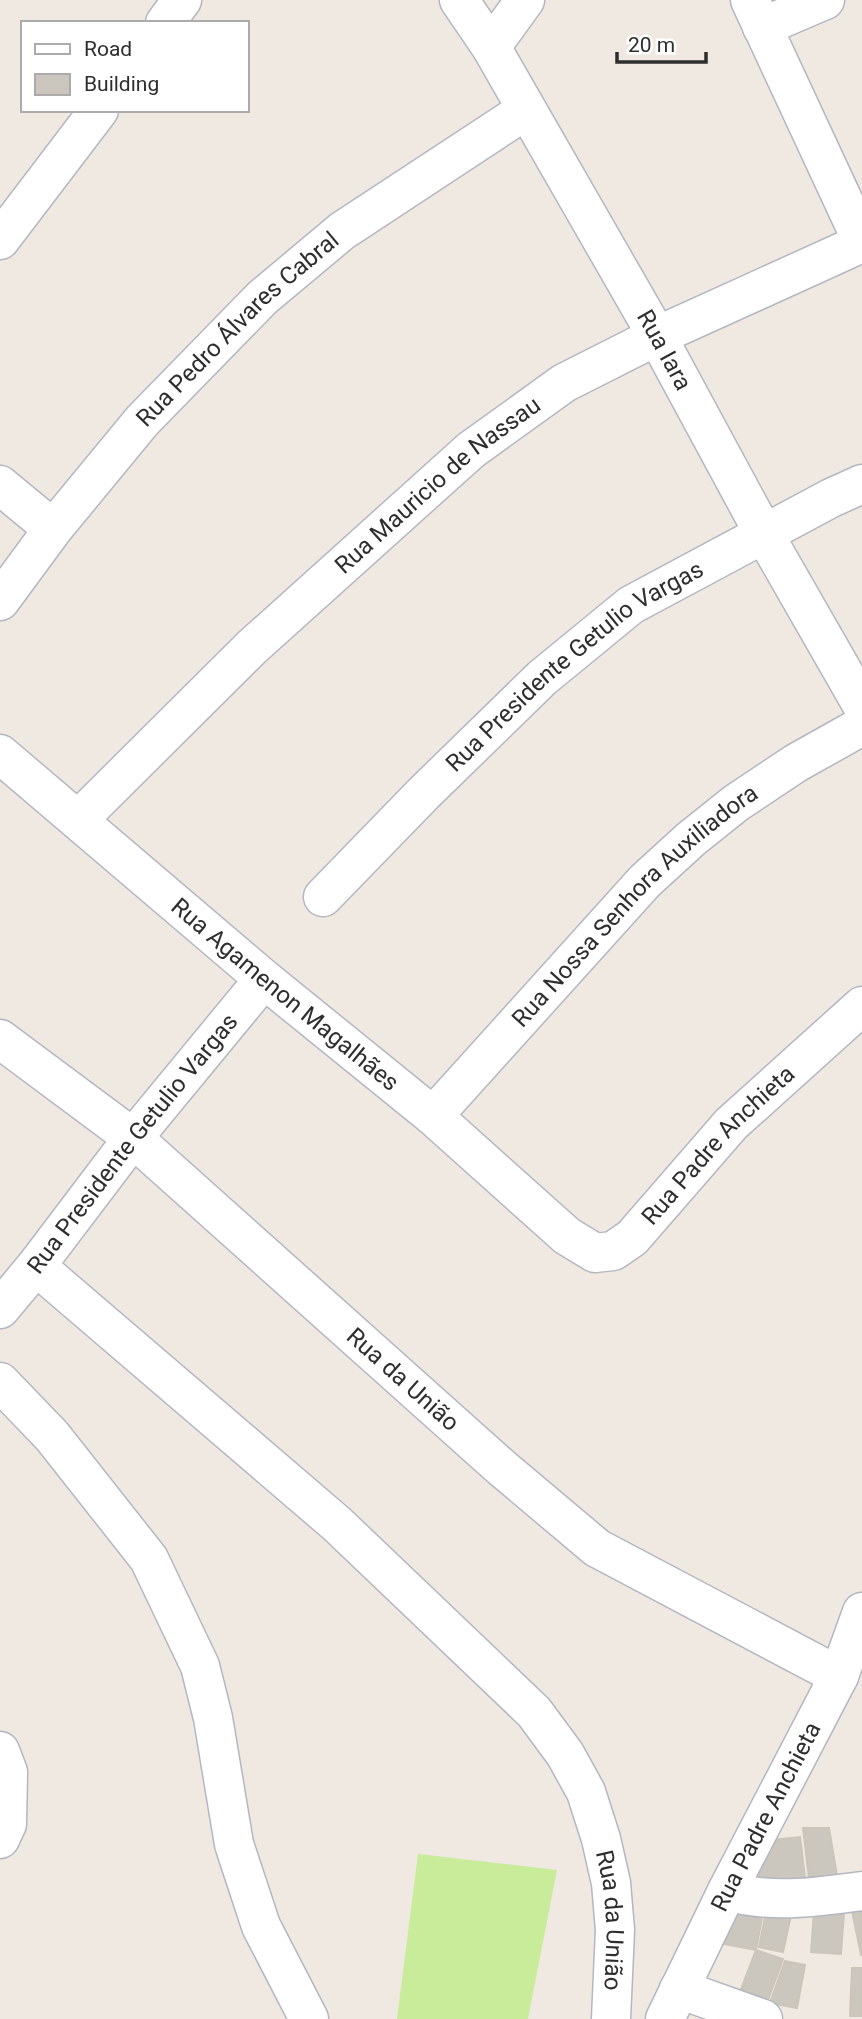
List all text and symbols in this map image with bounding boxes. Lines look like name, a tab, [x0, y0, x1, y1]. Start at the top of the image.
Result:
legend	[21, 21, 248, 112]
scale bar	[617, 21, 706, 65]
text: 20 m	[628, 33, 675, 57]
text: Road	[84, 37, 132, 61]
text: Building	[84, 72, 159, 96]
street label: Rua Pedro Álvares Cabral	[130, 226, 344, 432]
street label: Rua Iara	[631, 305, 698, 395]
street label: Rua Mauricio de Nassau	[329, 391, 546, 579]
street label: Rua Presidente Getulio Vargas	[440, 555, 708, 778]
street label: Rua Nossa Senhora Auxiliadora	[506, 779, 763, 1033]
street label: Rua Agamenon Magalhães	[166, 892, 405, 1097]
street label: Rua Presidente Getulio Vargas	[21, 1008, 244, 1279]
street label: Rua Padre Anchieta	[636, 1060, 800, 1231]
street label: Rua da União	[341, 1322, 465, 1437]
street label: Rua Padre Anchieta	[705, 1717, 827, 1916]
street label: Rua da União	[590, 1847, 629, 1991]

